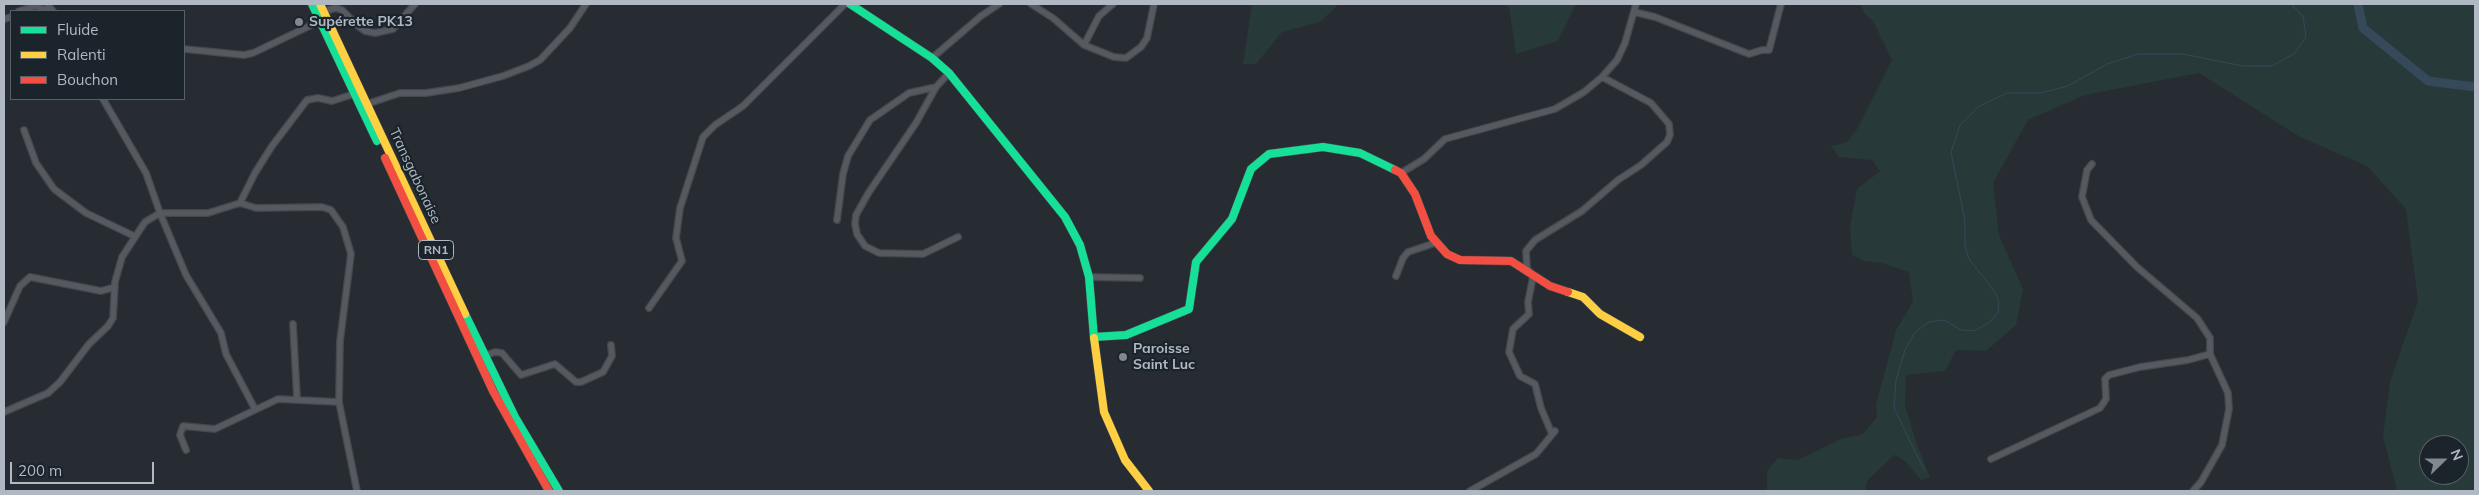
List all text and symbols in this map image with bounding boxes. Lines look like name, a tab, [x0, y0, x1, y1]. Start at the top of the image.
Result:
legend	[10, 10, 185, 100]
place label: Supérette PK13	[309, 14, 413, 30]
marker: Supérette PK13	[293, 16, 305, 28]
text: Fluide	[57, 20, 98, 39]
text: Ralenti	[57, 45, 106, 64]
text: Bouchon	[57, 70, 118, 89]
street label: Transgabonaise	[385, 125, 445, 227]
road number: RN1	[418, 240, 454, 260]
place label: Paroisse Saint Luc	[1133, 341, 1195, 374]
marker: Paroisse Saint Luc	[1117, 351, 1129, 363]
north arrow	[2419, 435, 2469, 485]
text: N	[2447, 446, 2467, 463]
scale bar	[12, 452, 156, 484]
text: 200 m	[18, 461, 62, 480]

